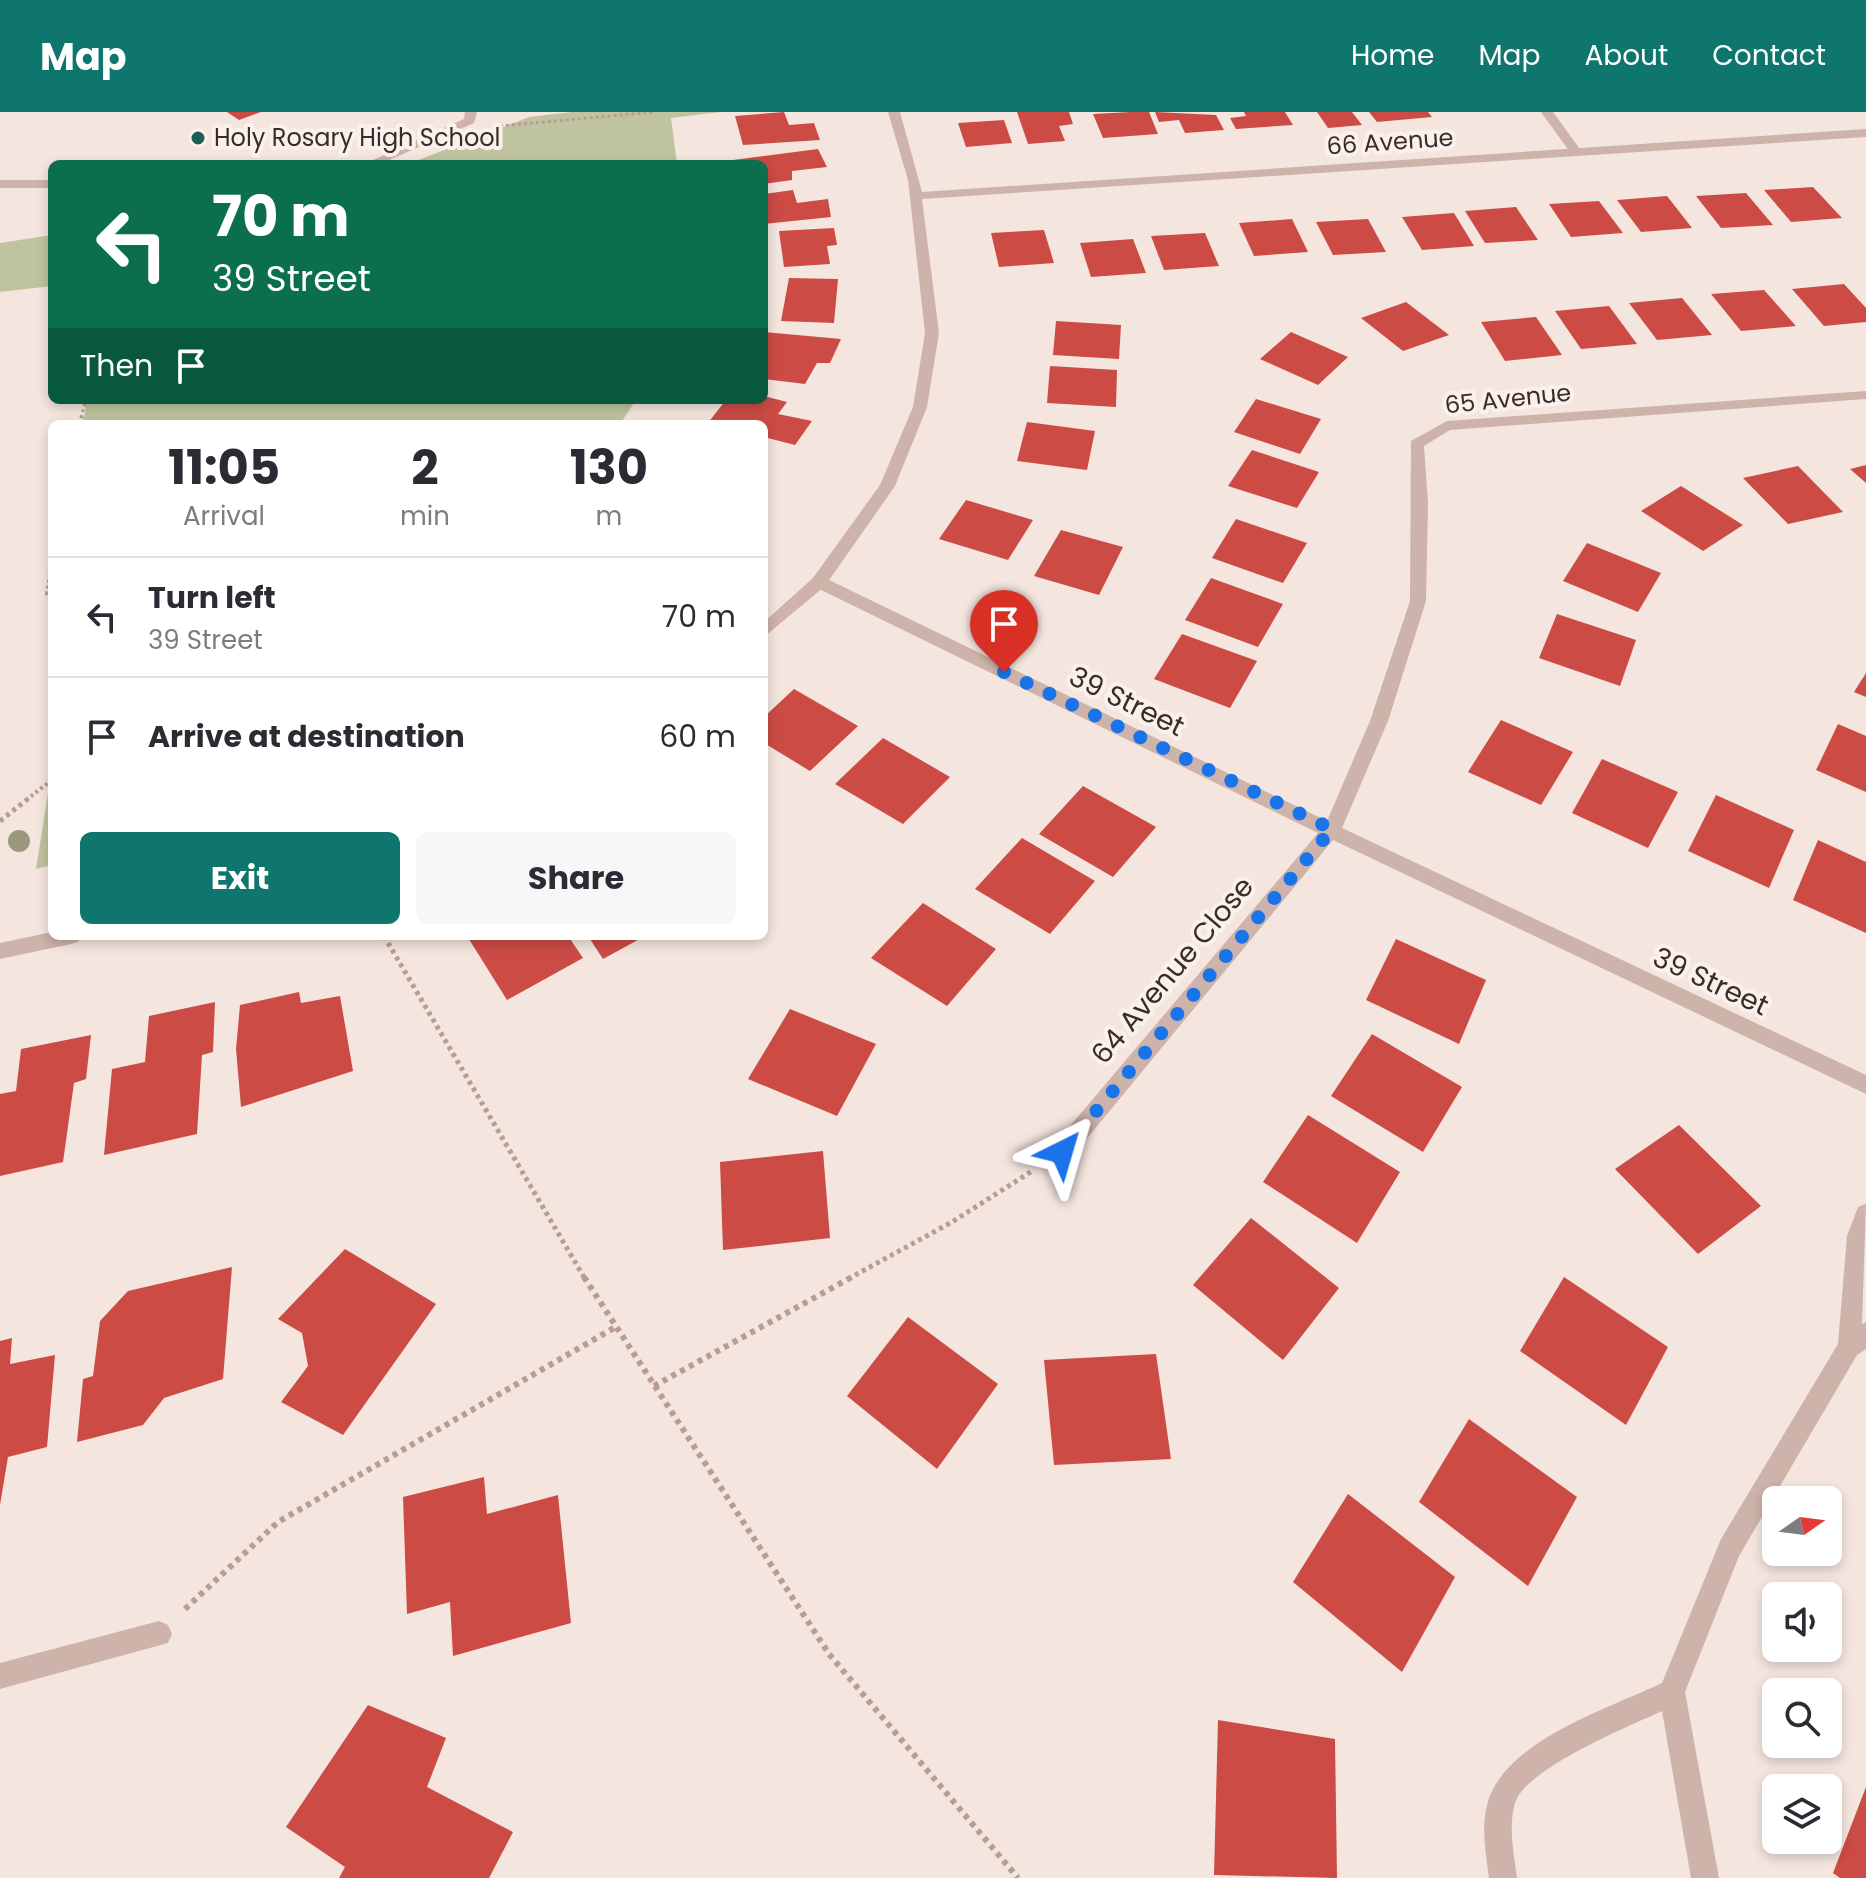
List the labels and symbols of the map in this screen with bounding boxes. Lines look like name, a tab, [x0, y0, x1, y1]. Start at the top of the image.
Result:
place label: Holy Rosary High School	[214, 121, 501, 154]
street label: 66 Avenue	[1325, 121, 1454, 162]
marker: Holy Rosary High School	[189, 129, 207, 147]
street label: 65 Avenue	[1443, 375, 1573, 422]
pin	[970, 590, 1038, 672]
street label: 39 Street	[1063, 657, 1191, 746]
street label: 64 Avenue Close	[1082, 868, 1262, 1072]
street label: 39 Street	[1647, 938, 1775, 1025]
position arrow	[1020, 1110, 1104, 1194]
north arrow	[1762, 1486, 1842, 1566]

